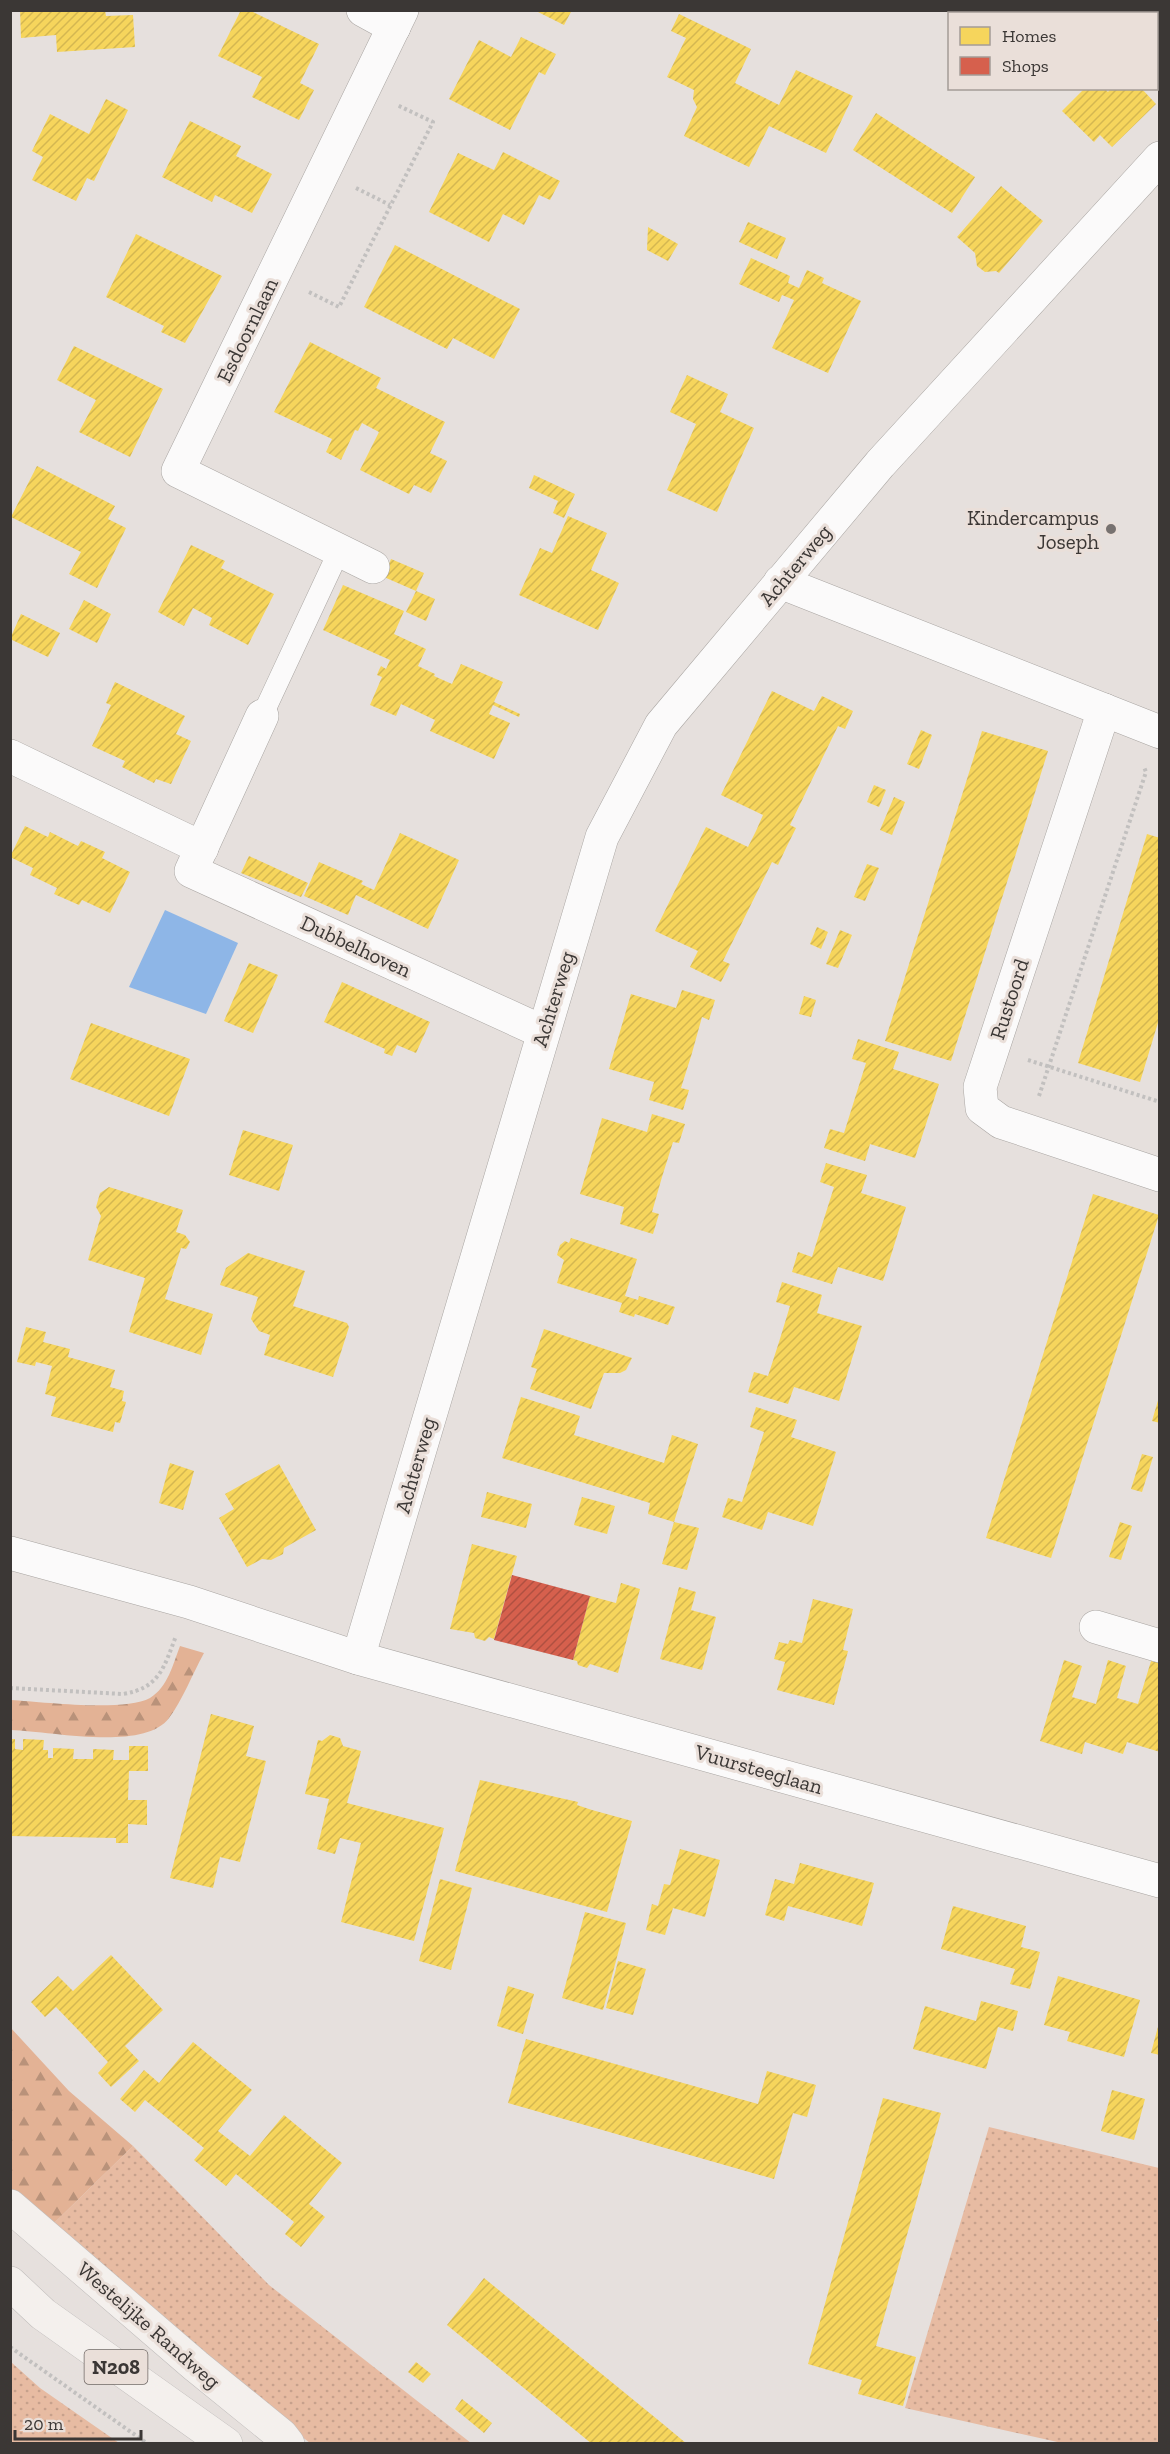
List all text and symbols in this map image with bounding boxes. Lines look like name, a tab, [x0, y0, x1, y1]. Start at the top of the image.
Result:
legend	[948, 12, 1158, 90]
text: Homes	[1002, 25, 1056, 47]
text: Shops	[1002, 55, 1049, 77]
street label: Esdoornlaan	[211, 274, 283, 386]
place label: Kindercampus Joseph	[967, 505, 1099, 554]
street label: Achterweg	[754, 519, 837, 611]
marker: Kindercampus Joseph	[1104, 522, 1118, 536]
street label: Dubbelhoven	[297, 910, 415, 982]
street label: Achterweg	[527, 948, 579, 1050]
street label: Rustoord	[984, 955, 1034, 1043]
street label: Achterweg	[389, 1414, 441, 1516]
street label: Vuursteeglaan	[691, 1739, 826, 1799]
street label: Westelijke Randweg	[72, 2256, 226, 2395]
road number: N208	[84, 2350, 148, 2384]
scale bar	[15, 2403, 141, 2441]
text: 20 m	[24, 2413, 64, 2435]

